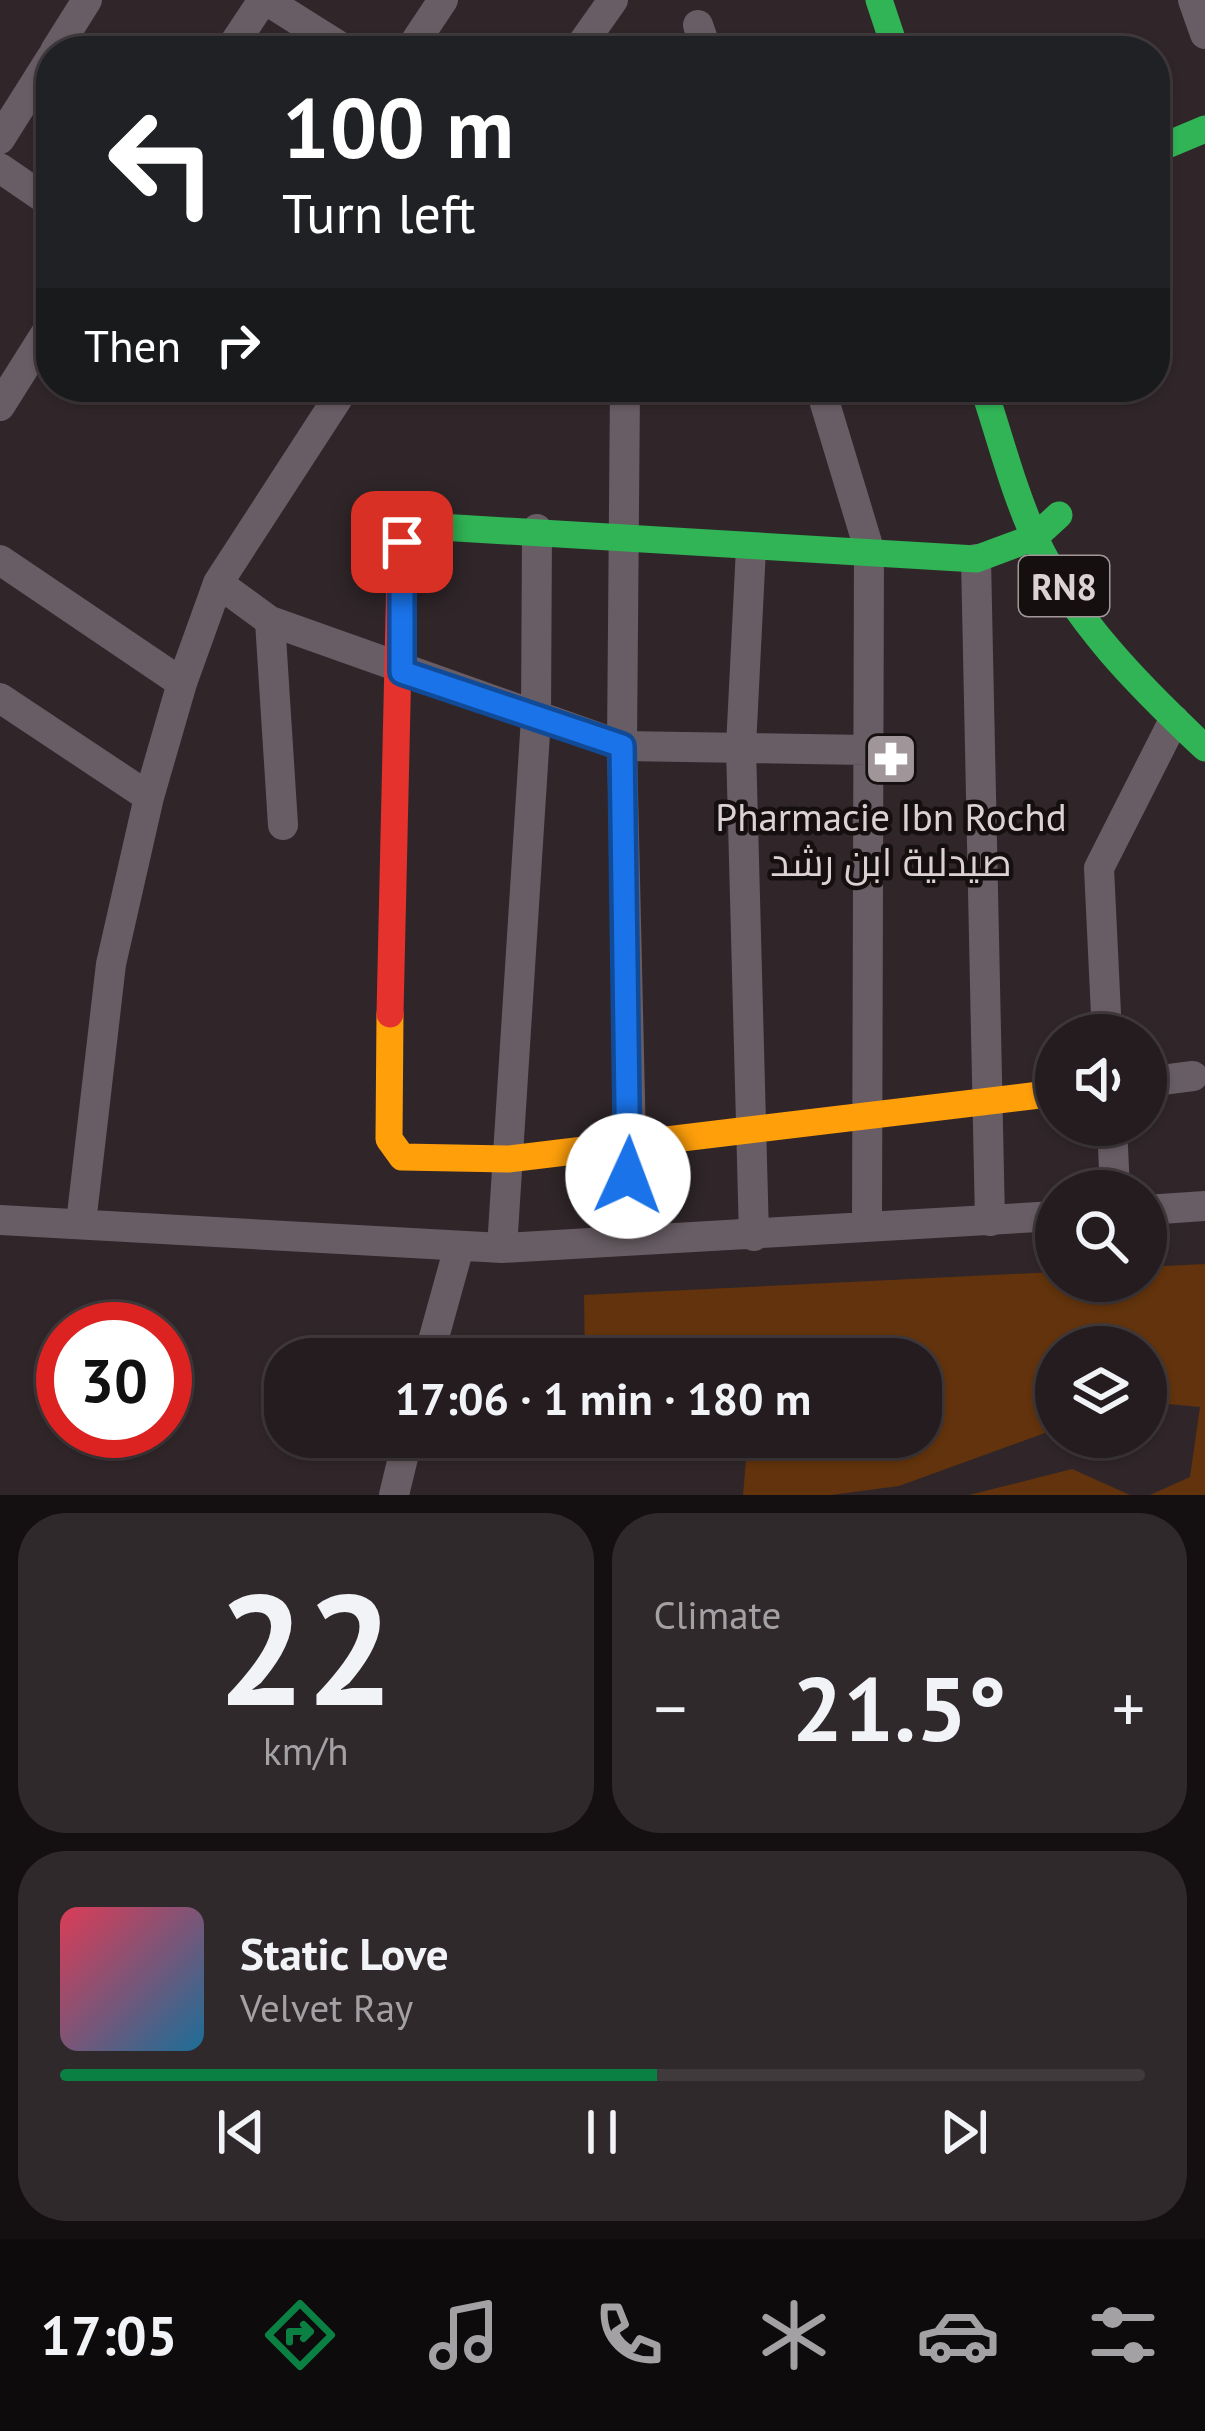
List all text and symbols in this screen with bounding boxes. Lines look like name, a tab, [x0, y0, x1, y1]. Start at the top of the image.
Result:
text: 100 m	[282, 72, 514, 181]
icon: left	[84, 84, 240, 240]
text: Turn left	[282, 178, 476, 248]
icon: right	[205, 312, 271, 378]
text: Then	[84, 316, 181, 374]
pin	[351, 491, 453, 593]
icon: arrive	[369, 509, 435, 575]
road number: RN8	[1019, 556, 1109, 616]
pharmacy icon: Pharmacie Ibn Rochd صيدلية ابن رشد	[863, 731, 919, 787]
place label: Pharmacie Ibn Rochd صيدلية ابن رشد	[715, 791, 1067, 887]
map controls	[1035, 1014, 1167, 1458]
button: sound	[1035, 1014, 1167, 1146]
position arrow	[565, 1113, 691, 1239]
button: search	[1035, 1170, 1167, 1302]
speed limit sign: 30	[36, 1302, 192, 1458]
button: layers	[1035, 1326, 1167, 1458]
text: 17:06 · 1 min · 180 m	[395, 1369, 811, 1427]
text: 22	[217, 1546, 394, 1748]
text: Climate	[654, 1589, 781, 1640]
text: 21.5°	[792, 1649, 1007, 1766]
text: −	[654, 1665, 687, 1750]
text: +	[1112, 1665, 1145, 1750]
text: km/h	[263, 1725, 349, 1776]
text: Static Love	[240, 1924, 449, 1982]
text: Velvet Ray	[240, 1982, 413, 2033]
icon: previous	[208, 2099, 274, 2165]
icon: pause	[569, 2099, 635, 2165]
icon: next	[931, 2099, 997, 2165]
icon: directions	[258, 2293, 342, 2377]
icon: music	[422, 2293, 506, 2377]
icon: phone	[587, 2293, 671, 2377]
icon: climate	[752, 2293, 836, 2377]
icon: car	[916, 2293, 1000, 2377]
icon: filters	[1081, 2293, 1165, 2377]
text: 17:05	[40, 2300, 177, 2370]

